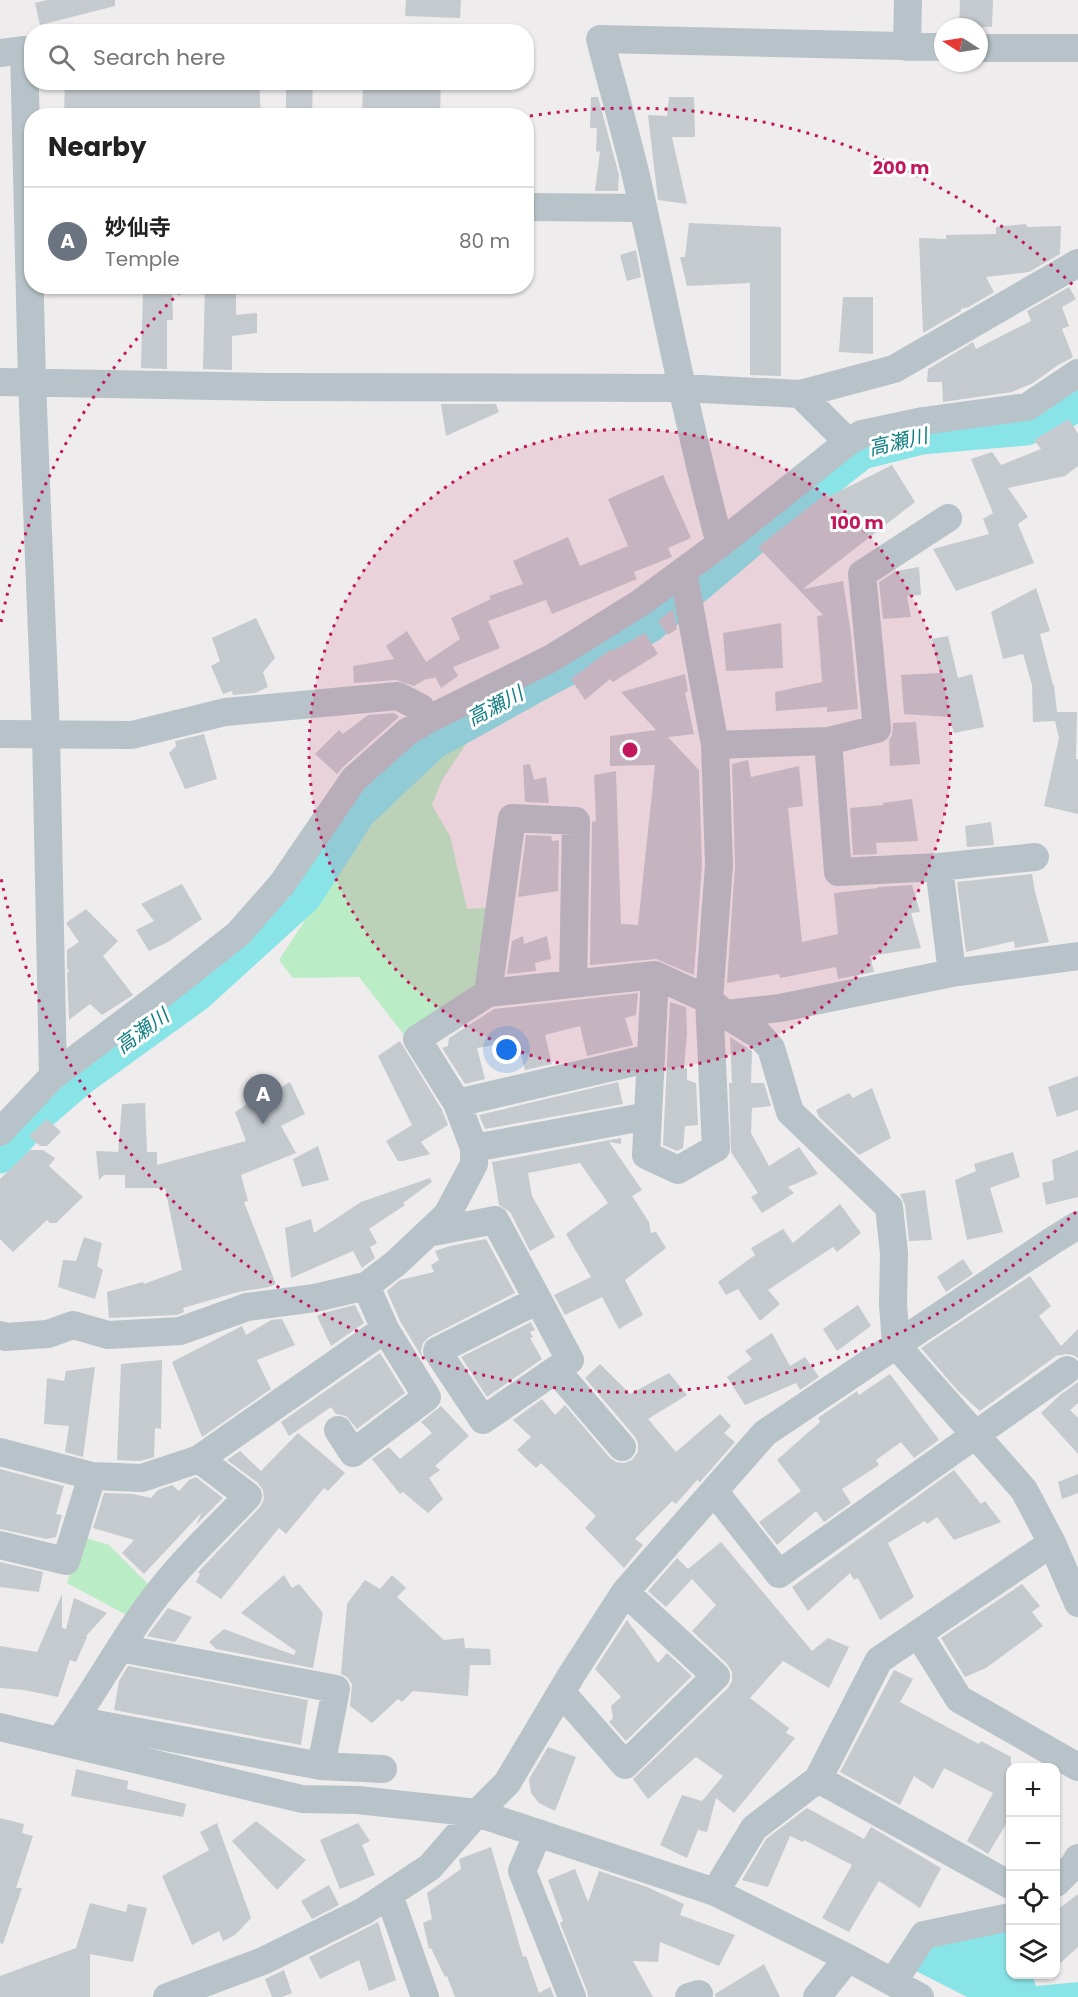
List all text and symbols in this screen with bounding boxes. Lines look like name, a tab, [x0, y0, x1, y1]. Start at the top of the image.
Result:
north arrow	[934, 18, 988, 72]
search box	[24, 24, 534, 90]
icon: search	[45, 41, 78, 74]
text: Search here	[93, 42, 226, 73]
text: Nearby	[48, 129, 146, 165]
text: 200 m	[873, 155, 929, 180]
text: 妙仙寺	[105, 212, 171, 243]
text: A	[60, 227, 75, 255]
text: 80 m	[459, 227, 510, 255]
text: Temple	[105, 245, 180, 273]
water label: 高瀬川	[866, 421, 932, 462]
text: 100 m	[830, 510, 884, 535]
water label: 高瀬川	[462, 679, 530, 732]
centre of rings	[620, 740, 640, 760]
water label: 高瀬川	[110, 1001, 176, 1060]
your location	[492, 1035, 521, 1064]
pin: A	[244, 1074, 282, 1124]
map controls	[1006, 1763, 1060, 1979]
button: +	[1006, 1763, 1060, 1817]
button: −	[1006, 1817, 1060, 1871]
button: locate	[1006, 1871, 1060, 1925]
button: layers	[1006, 1925, 1060, 1979]

